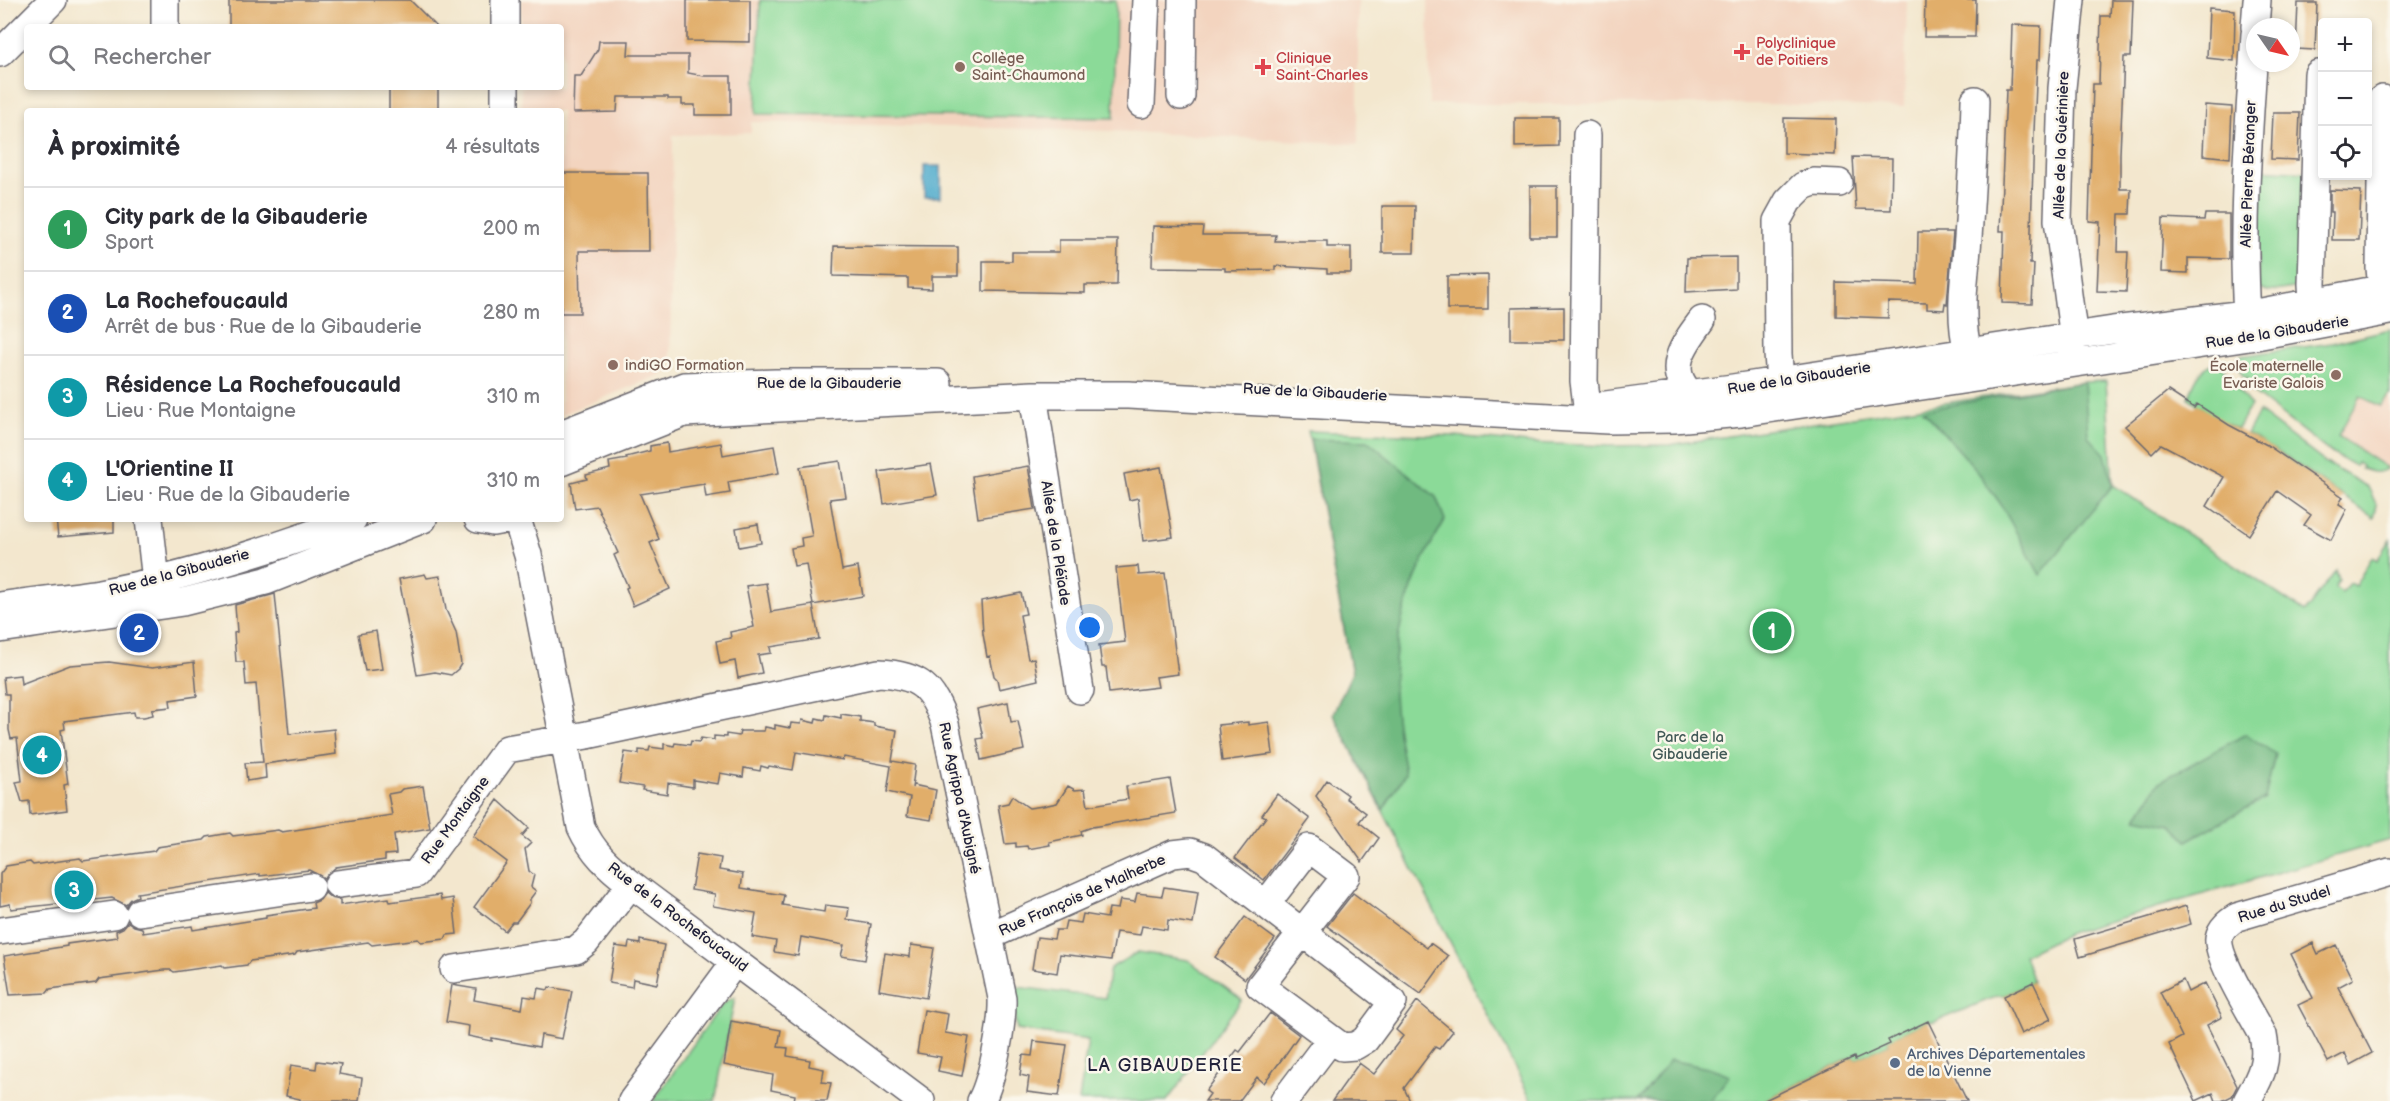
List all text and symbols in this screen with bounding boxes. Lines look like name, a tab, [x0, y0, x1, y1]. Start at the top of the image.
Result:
north arrow	[2246, 18, 2300, 72]
map controls	[2318, 18, 2372, 180]
button: +	[2318, 18, 2372, 72]
search box	[24, 24, 564, 90]
place label: Polyclinique de Poitiers	[1756, 34, 1836, 70]
icon: search	[45, 41, 78, 74]
marker: Polyclinique de Poitiers	[1733, 43, 1751, 61]
text: Rechercher	[93, 44, 211, 71]
place label: Collège Saint-Chaumond	[972, 49, 1085, 85]
place label: Clinique Saint-Charles	[1276, 49, 1369, 85]
marker: Clinique Saint-Charles	[1254, 58, 1272, 76]
marker: Collège Saint-Chaumond	[953, 60, 967, 74]
street label: Allée de la Guérinière	[2049, 71, 2074, 219]
button: −	[2318, 72, 2372, 126]
street label: Allée Pierre Béranger	[2236, 99, 2261, 248]
button: locate	[2318, 126, 2372, 180]
text: À proximité	[48, 132, 180, 163]
text: 4 résultats	[445, 135, 540, 159]
text: City park de la Gibauderie	[105, 204, 368, 231]
text: 1	[63, 217, 72, 241]
text: 200 m	[483, 217, 540, 241]
text: Sport	[105, 231, 154, 255]
text: La Rochefoucauld	[105, 288, 288, 315]
text: 2	[62, 301, 73, 325]
text: 280 m	[483, 301, 540, 325]
street label: Rue de la Gibauderie	[2204, 312, 2350, 353]
text: Arrêt de bus · Rue de la Gibauderie	[105, 315, 422, 339]
place label: indiGO Formation	[625, 356, 744, 375]
place label: École maternelle Evariste Galois	[2210, 357, 2325, 393]
marker: indiGO Formation	[606, 358, 620, 372]
street label: Rue de la Gibauderie	[1726, 358, 1872, 399]
marker: École maternelle Evariste Galois	[2329, 368, 2343, 382]
text: Résidence La Rochefoucauld	[105, 372, 401, 399]
street label: Rue de la Gibauderie	[757, 374, 901, 393]
street label: Rue de la Gibauderie	[1242, 379, 1388, 406]
text: 3	[62, 385, 73, 409]
text: 310 m	[486, 385, 540, 409]
text: Lieu · Rue Montaigne	[105, 399, 296, 423]
text: L'Orientine II	[105, 456, 234, 483]
text: 4	[62, 469, 73, 493]
text: 310 m	[486, 469, 540, 493]
street label: Allée de la Pléïade	[1036, 479, 1075, 607]
text: Lieu · Rue de la Gibauderie	[105, 483, 350, 507]
street label: Rue de la Gibauderie	[107, 545, 252, 600]
pin: 1	[1752, 608, 1792, 654]
pin: 2	[120, 610, 158, 656]
your location	[1075, 613, 1104, 642]
street label: Rue Agrippa d'Aubigné	[934, 720, 985, 876]
park label: Parc de la Gibauderie	[1652, 728, 1728, 764]
pin: 4	[22, 732, 62, 777]
street label: Rue Montaigne	[417, 773, 494, 868]
street label: Rue François de Malherbe	[996, 850, 1169, 941]
street label: Rue de la Rochefoucauld	[604, 858, 752, 976]
pin: 3	[54, 868, 94, 912]
street label: Rue du Studel	[2236, 881, 2333, 928]
place label: Archives Départementales de la Vienne	[1907, 1045, 2086, 1081]
district label: LA GIBAUDERIE	[1087, 1055, 1243, 1076]
marker: Archives Départementales de la Vienne	[1888, 1056, 1902, 1070]

